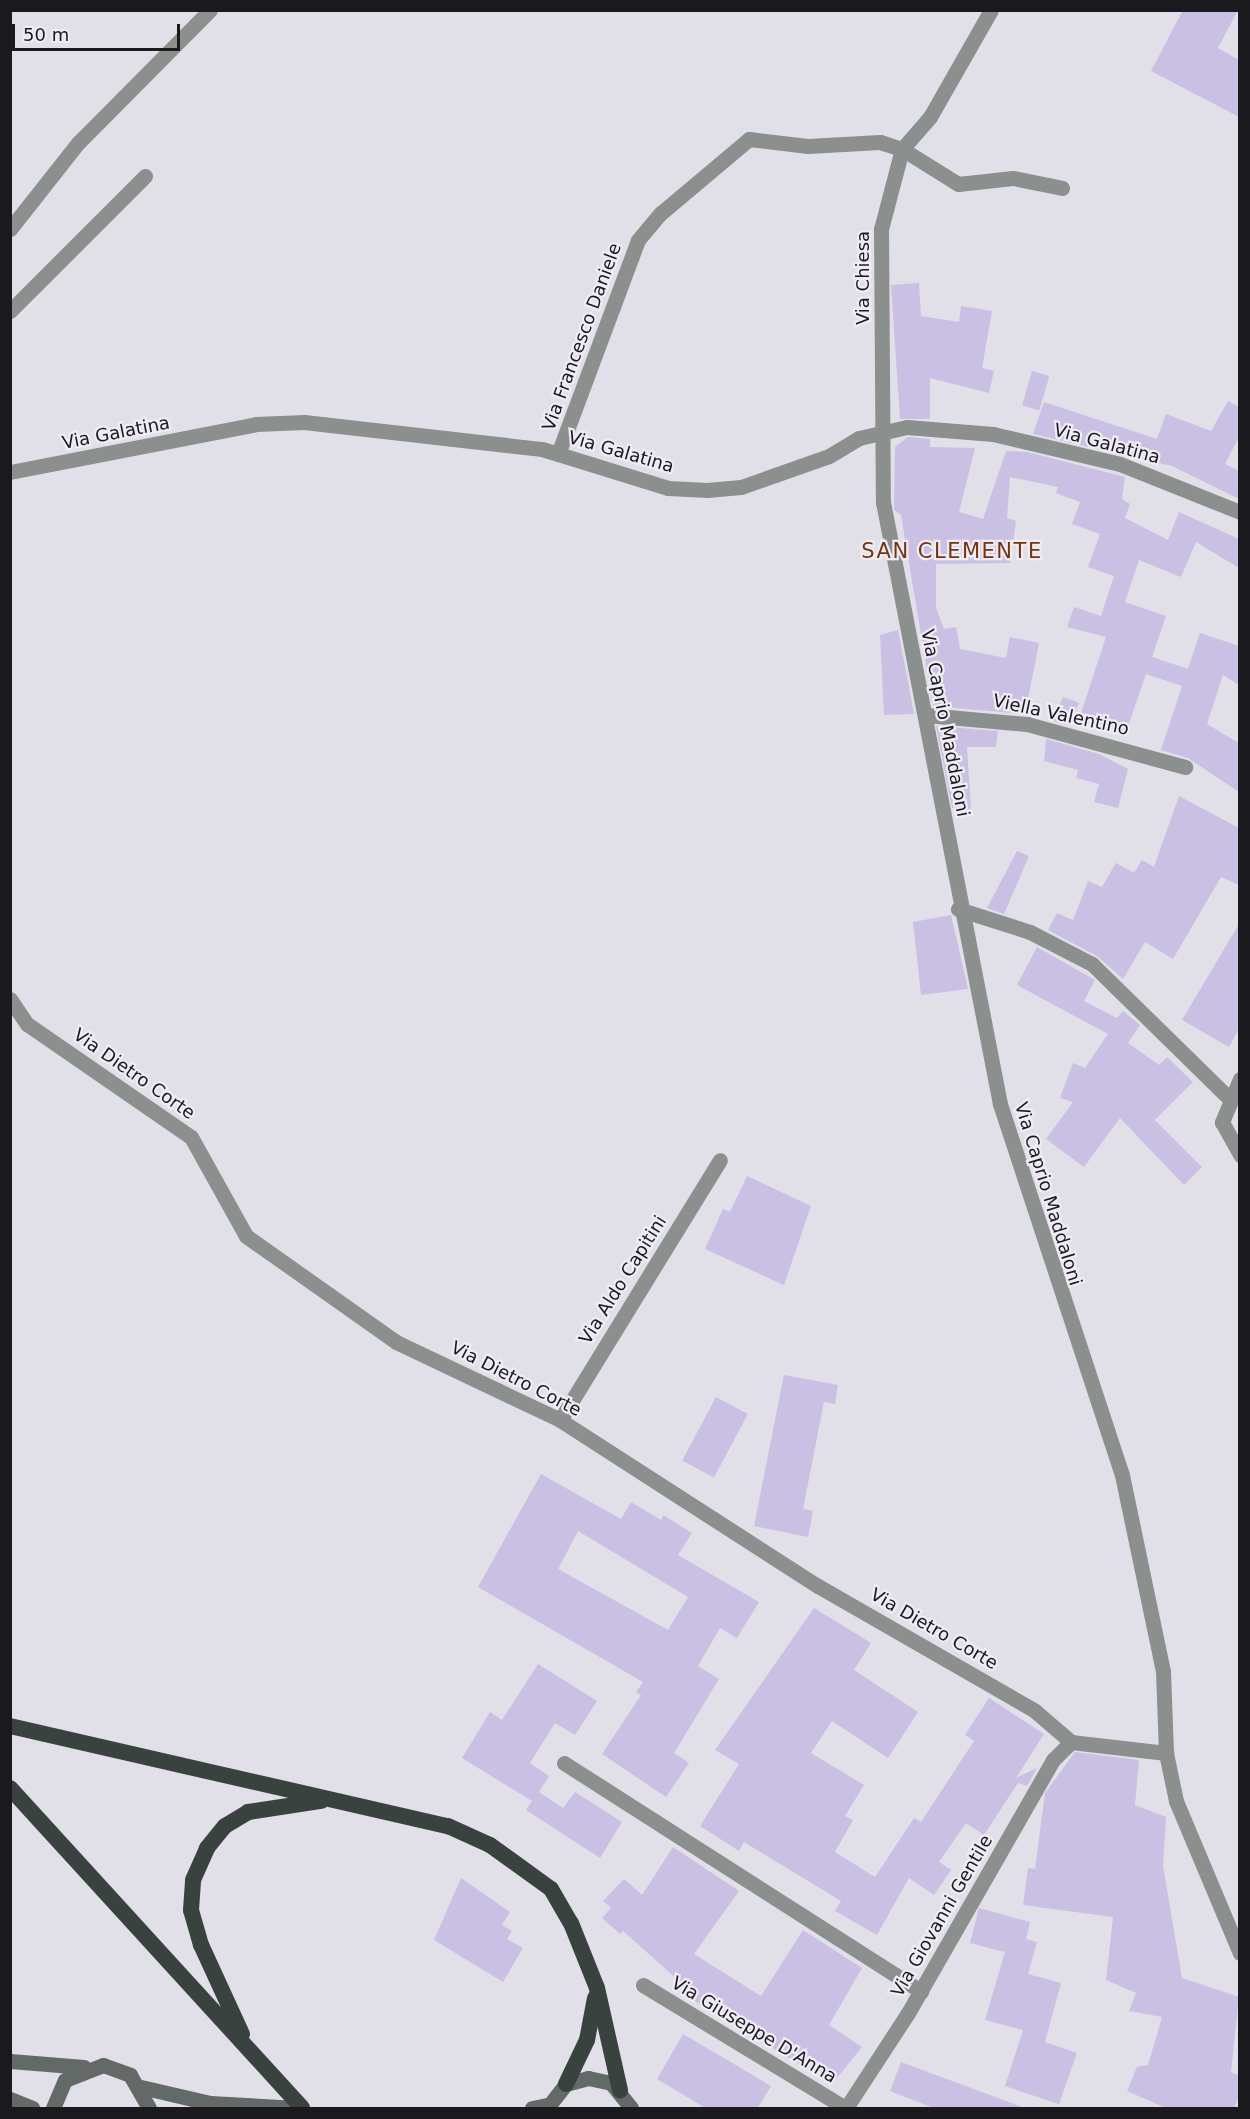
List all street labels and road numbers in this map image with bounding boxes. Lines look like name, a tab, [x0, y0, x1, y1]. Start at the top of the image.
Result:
street label: Via Chiesa	[852, 231, 874, 325]
street label: Via Francesco Daniele	[538, 240, 626, 434]
street label: Via Galatina	[60, 412, 172, 454]
street label: Via Galatina	[1051, 419, 1163, 469]
street label: Via Galatina	[566, 427, 676, 477]
street label: Via Caprio Maddaloni	[916, 627, 974, 819]
street label: Viella Valentino	[991, 690, 1131, 740]
street label: Via Dietro Corte	[69, 1024, 199, 1124]
street label: Via Caprio Maddaloni	[1010, 1100, 1086, 1288]
street label: Via Aldo Capitini	[575, 1212, 671, 1348]
street label: Via Dietro Corte	[447, 1337, 585, 1421]
street label: Via Dietro Corte	[866, 1584, 1002, 1674]
street label: Via Giovanni Gentile	[887, 1831, 997, 2001]
street label: Via Giuseppe D'Anna	[667, 1972, 841, 2088]

